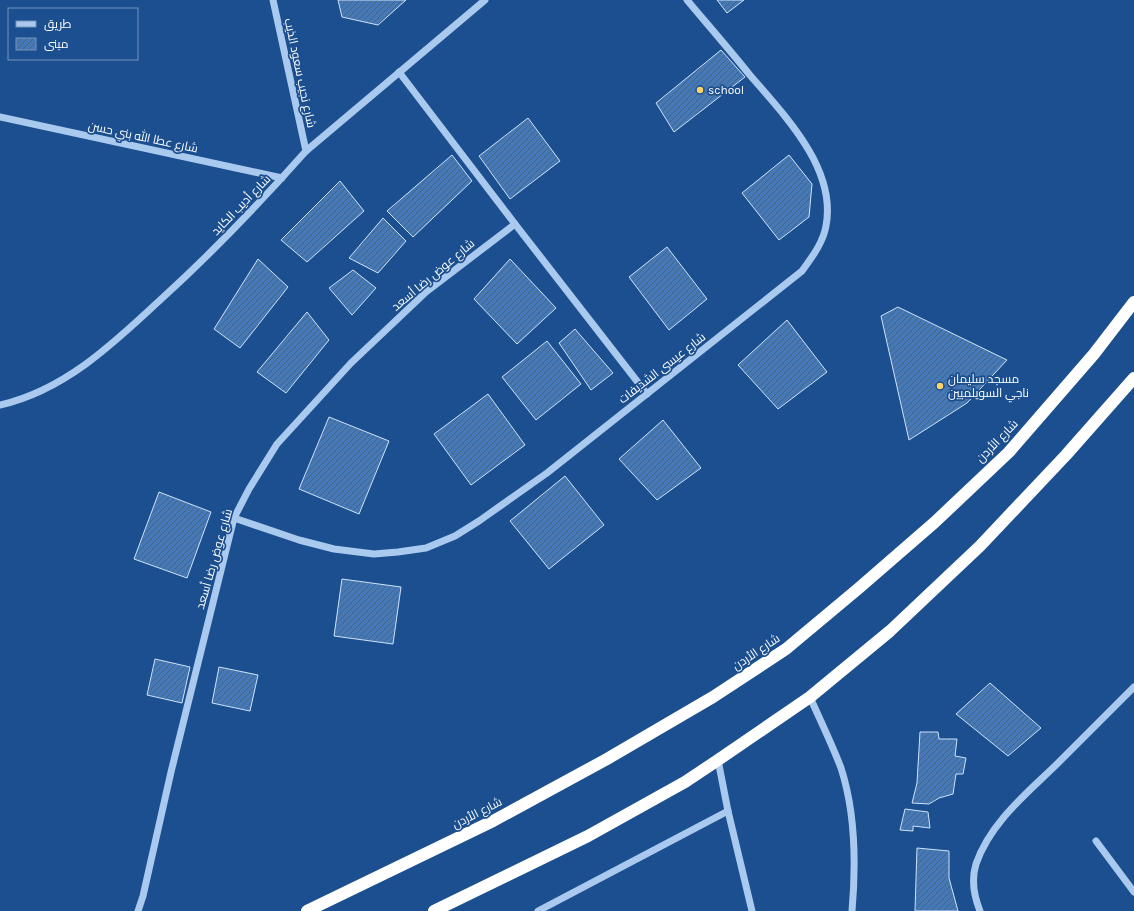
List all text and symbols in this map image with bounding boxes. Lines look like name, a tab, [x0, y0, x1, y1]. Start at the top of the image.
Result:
legend	[8, 8, 138, 60]
text: طريق	[44, 17, 72, 31]
street label: شارع نجيب سعود الذيب	[281, 17, 318, 129]
text: مبنى	[44, 37, 69, 51]
place label: school	[708, 83, 744, 97]
marker: school	[695, 85, 705, 95]
street label: شارع عطا الله بني حسن	[86, 118, 199, 158]
street label: شارع أديب الكايد	[208, 171, 274, 239]
street label: شارع عوض رضا أسعد	[388, 235, 478, 315]
street label: شارع عيسى الشديفات	[616, 330, 709, 407]
place label: مسجد سليمان ناجي السويلميين	[948, 372, 1029, 403]
marker: مسجد سليمان ناجي السويلميين	[935, 381, 945, 391]
street label: شارع الأردن	[973, 417, 1022, 466]
street label: شارع عوض رضا أسعد	[192, 507, 236, 611]
street label: شارع الأردن	[730, 631, 783, 674]
street label: شارع الأردن	[450, 794, 505, 832]

